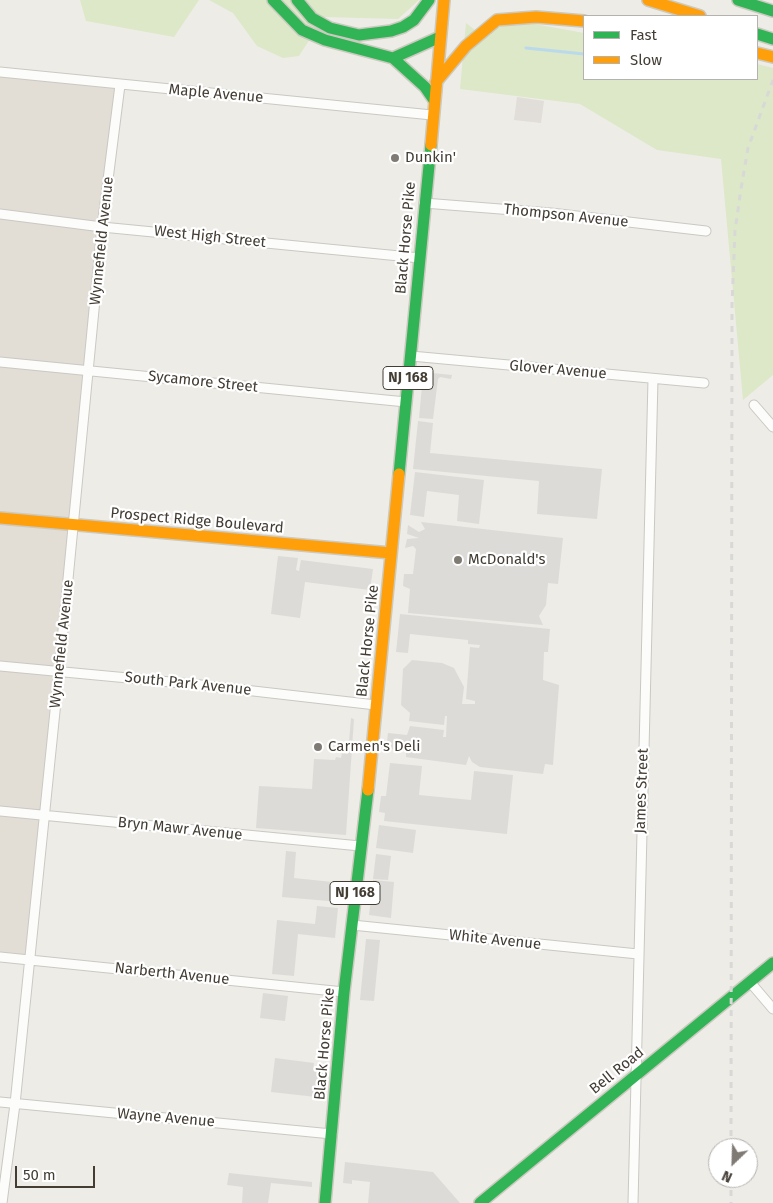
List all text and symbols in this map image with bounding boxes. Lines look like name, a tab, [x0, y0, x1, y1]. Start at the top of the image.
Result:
legend	[583, 15, 758, 80]
text: Fast	[630, 26, 657, 44]
text: Slow	[630, 51, 662, 69]
street label: Maple Avenue	[168, 81, 264, 107]
place label: Dunkin'	[405, 149, 456, 167]
marker: Dunkin'	[389, 152, 401, 164]
street label: Wynnefield Avenue	[86, 176, 118, 306]
street label: Black Horse Pike	[392, 181, 420, 295]
street label: Thompson Avenue	[503, 200, 629, 232]
street label: West High Street	[153, 222, 267, 252]
street label: Glover Avenue	[509, 357, 607, 383]
road number: NJ 168	[383, 366, 433, 389]
street label: Sycamore Street	[147, 367, 259, 397]
street label: Prospect Ridge Boulevard	[110, 504, 284, 538]
place label: McDonald's	[468, 551, 545, 569]
marker: McDonald's	[452, 554, 464, 566]
street label: Wynnefield Avenue	[46, 579, 78, 709]
street label: Black Horse Pike	[353, 584, 383, 698]
street label: South Park Avenue	[124, 668, 252, 700]
place label: Carmen's Deli	[328, 738, 420, 756]
marker: Carmen's Deli	[312, 741, 324, 753]
street label: James Street	[632, 748, 652, 834]
street label: Bryn Mawr Avenue	[117, 814, 243, 844]
road number: NJ 168	[330, 881, 380, 904]
street label: White Avenue	[448, 926, 542, 954]
street label: Narberth Avenue	[114, 959, 230, 989]
street label: Black Horse Pike	[311, 987, 339, 1101]
street label: Bell Road	[586, 1044, 648, 1098]
street label: Wayne Avenue	[116, 1105, 216, 1131]
north arrow	[708, 1138, 758, 1188]
scale bar	[18, 1156, 98, 1188]
text: 50 m	[23, 1166, 56, 1184]
text: N	[719, 1167, 735, 1186]

